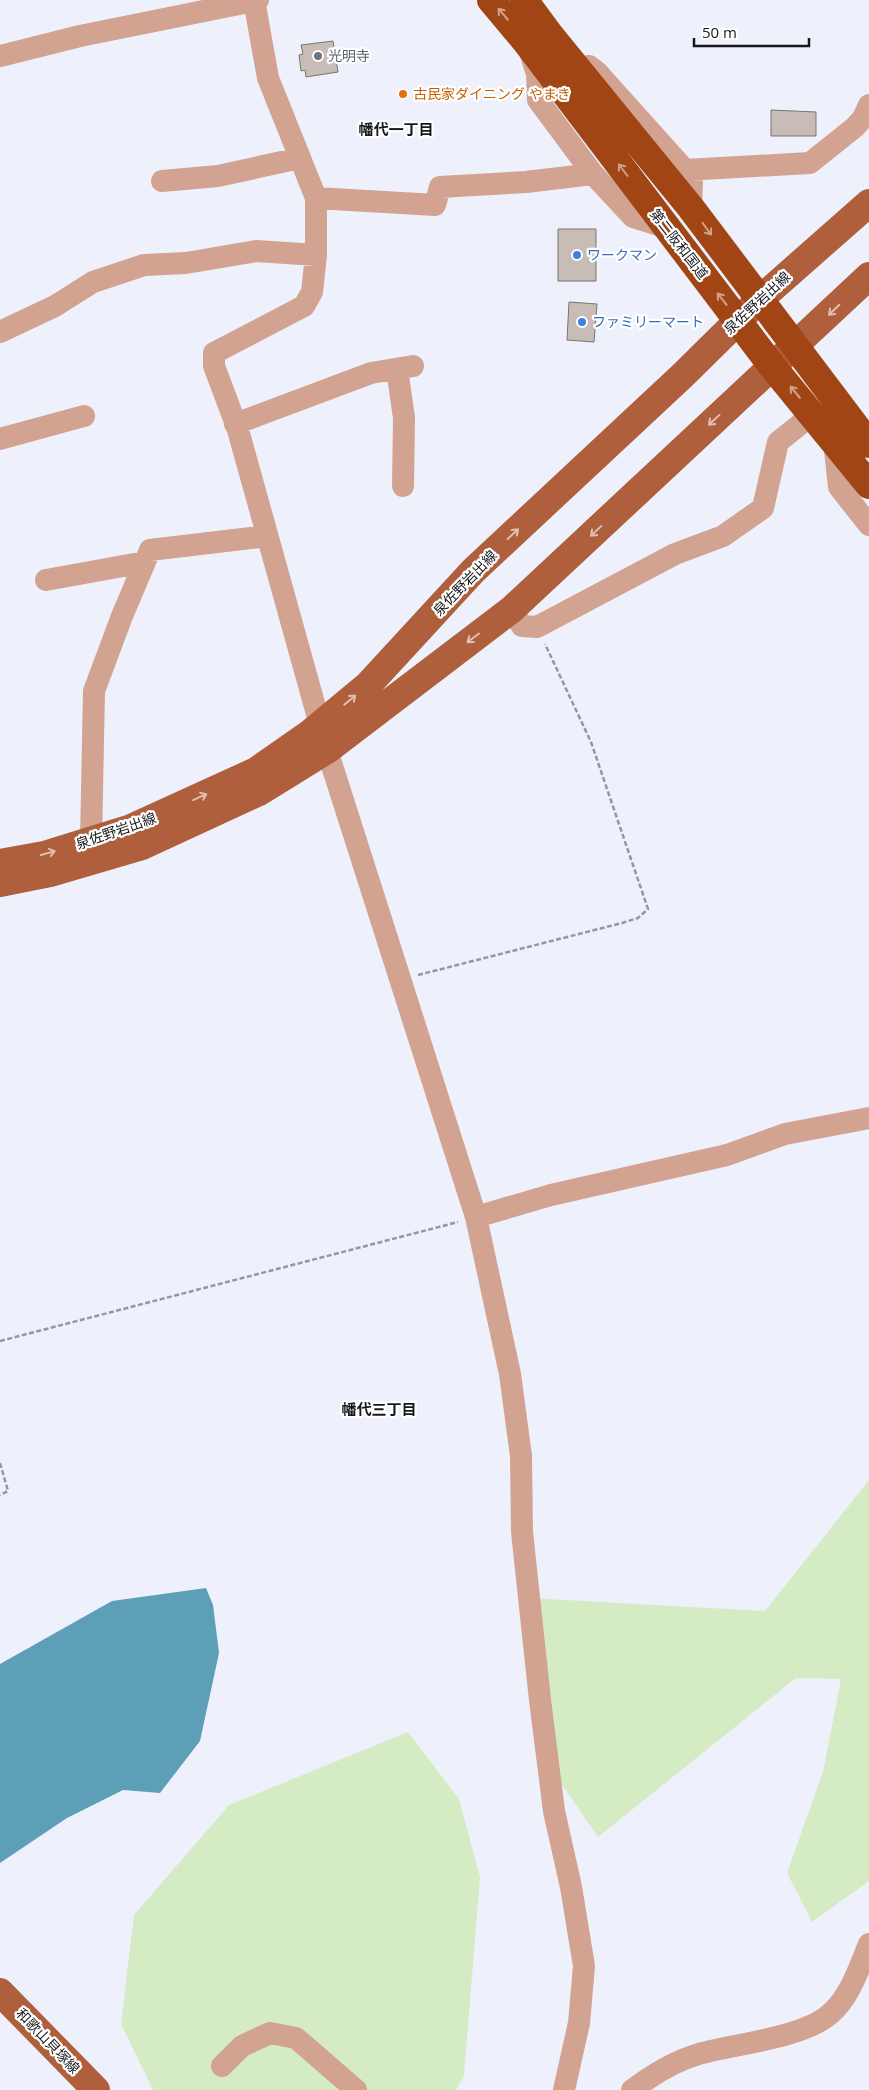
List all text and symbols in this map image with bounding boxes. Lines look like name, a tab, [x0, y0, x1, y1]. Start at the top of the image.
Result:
one-way arrow	[497, 8, 508, 21]
scale bar	[694, 15, 809, 47]
text: 50 m	[702, 22, 737, 42]
place label: 光明寺	[328, 46, 370, 65]
marker: 光明寺	[312, 50, 324, 62]
place label: 古民家ダイニング やまき	[413, 84, 571, 103]
marker: 古民家ダイニング やまき	[397, 88, 409, 100]
district label: 幡代一丁目	[358, 119, 434, 139]
one-way arrow	[618, 163, 628, 177]
street label: 第二阪和国道	[646, 205, 713, 283]
one-way arrow	[702, 222, 713, 235]
place label: ワークマン	[587, 245, 657, 264]
marker: ワークマン	[571, 249, 583, 261]
street label: 泉佐野岩出線	[719, 267, 794, 338]
one-way arrow	[716, 293, 727, 306]
one-way arrow	[827, 304, 840, 316]
place label: ファミリーマート	[592, 312, 704, 331]
marker: ファミリーマート	[576, 316, 588, 328]
one-way arrow	[789, 386, 800, 399]
one-way arrow	[708, 414, 721, 426]
one-way arrow	[589, 525, 602, 537]
one-way arrow	[506, 528, 519, 540]
street label: 泉佐野岩出線	[429, 546, 501, 619]
one-way arrow	[467, 632, 480, 643]
one-way arrow	[343, 695, 356, 706]
one-way arrow	[192, 792, 207, 802]
street label: 泉佐野岩出線	[73, 808, 159, 853]
one-way arrow	[39, 848, 55, 858]
district label: 幡代三丁目	[341, 1399, 417, 1419]
street label: 和歌山貝塚線	[12, 2004, 84, 2077]

